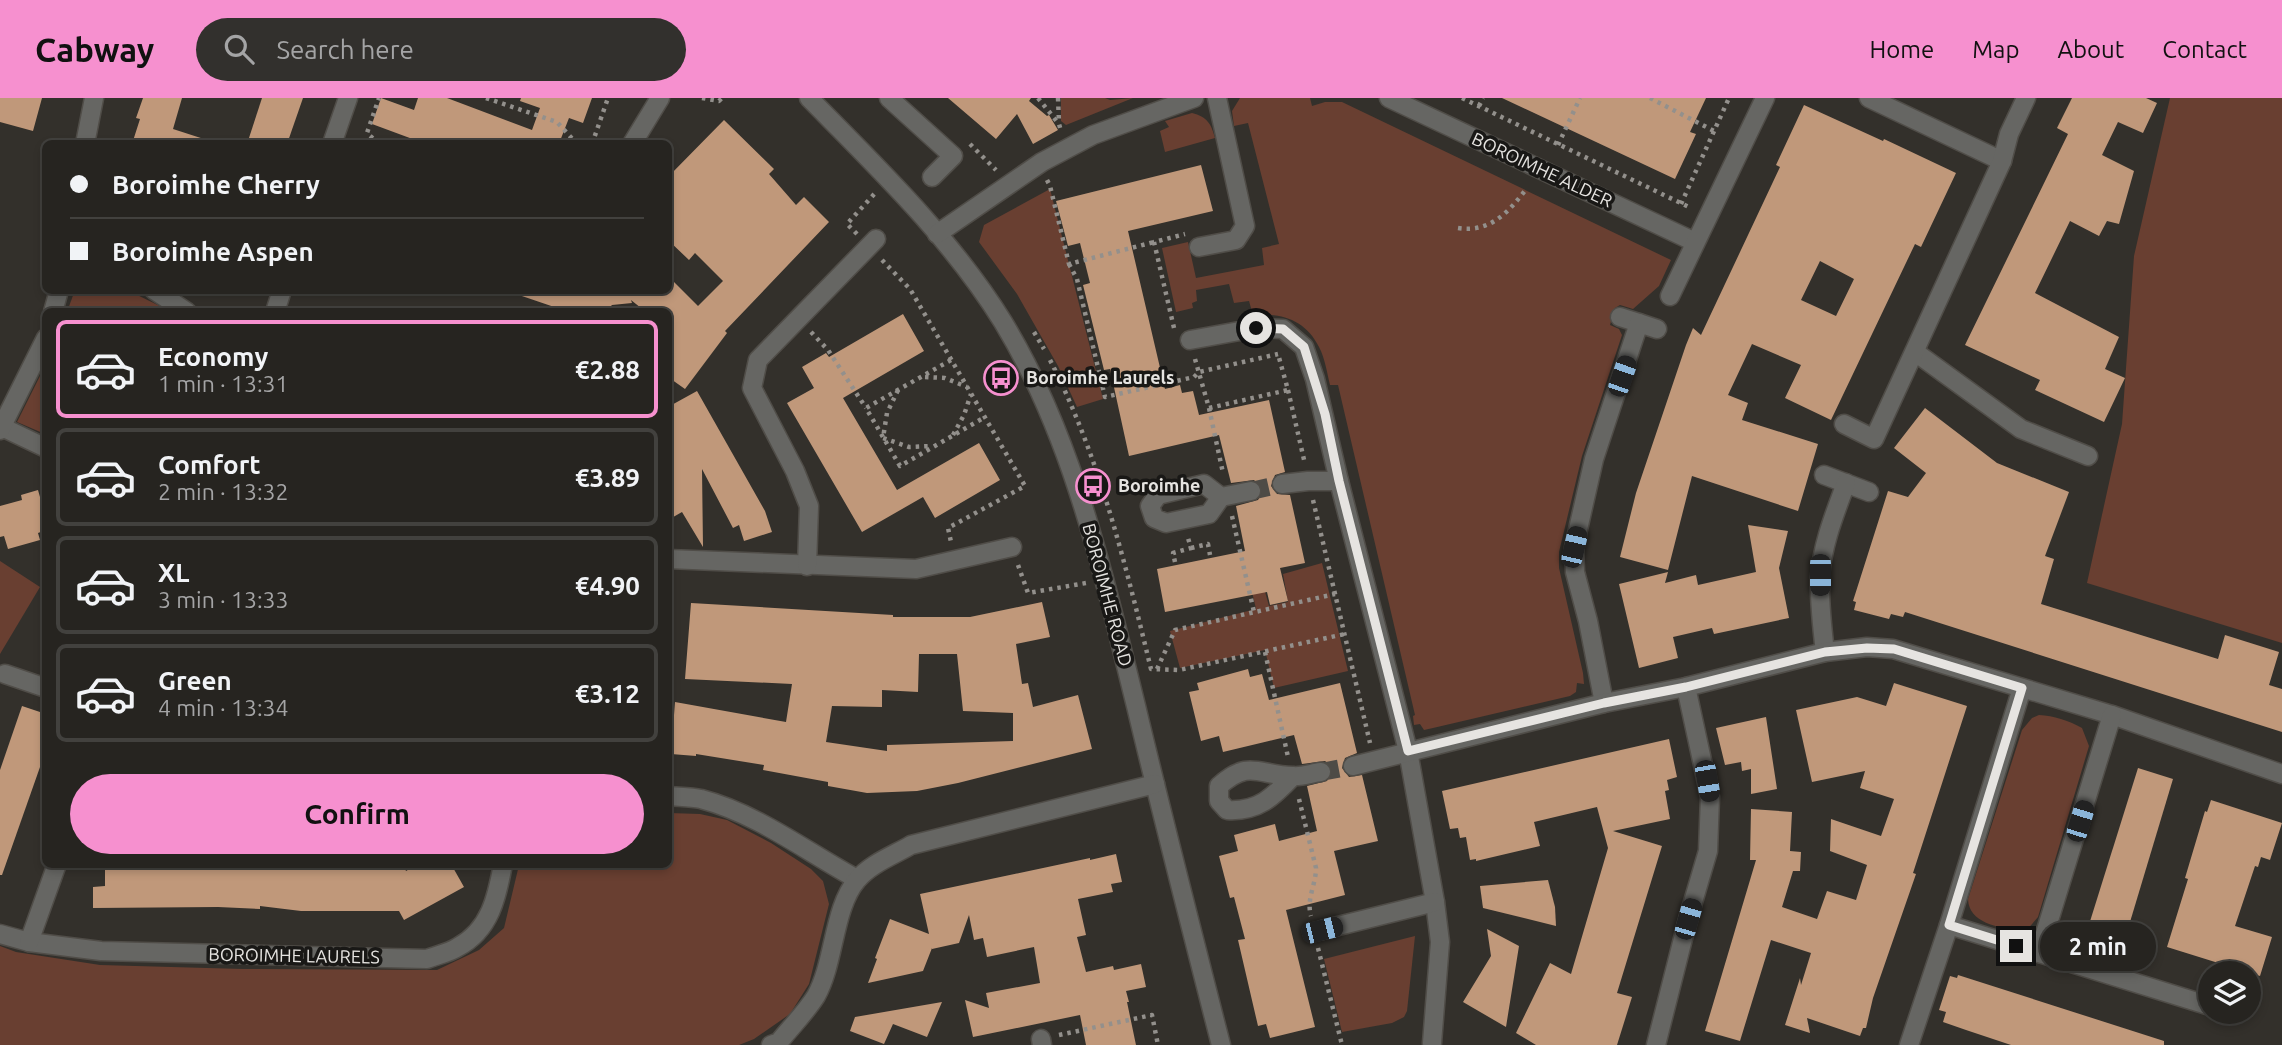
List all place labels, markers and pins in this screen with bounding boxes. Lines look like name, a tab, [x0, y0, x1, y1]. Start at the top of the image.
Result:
bus stop icon: Boroimhe Laurels	[982, 359, 1020, 397]
place label: Boroimhe Laurels	[1026, 367, 1175, 387]
bus stop icon: Boroimhe	[1074, 467, 1112, 505]
place label: Boroimhe	[1118, 475, 1200, 495]

